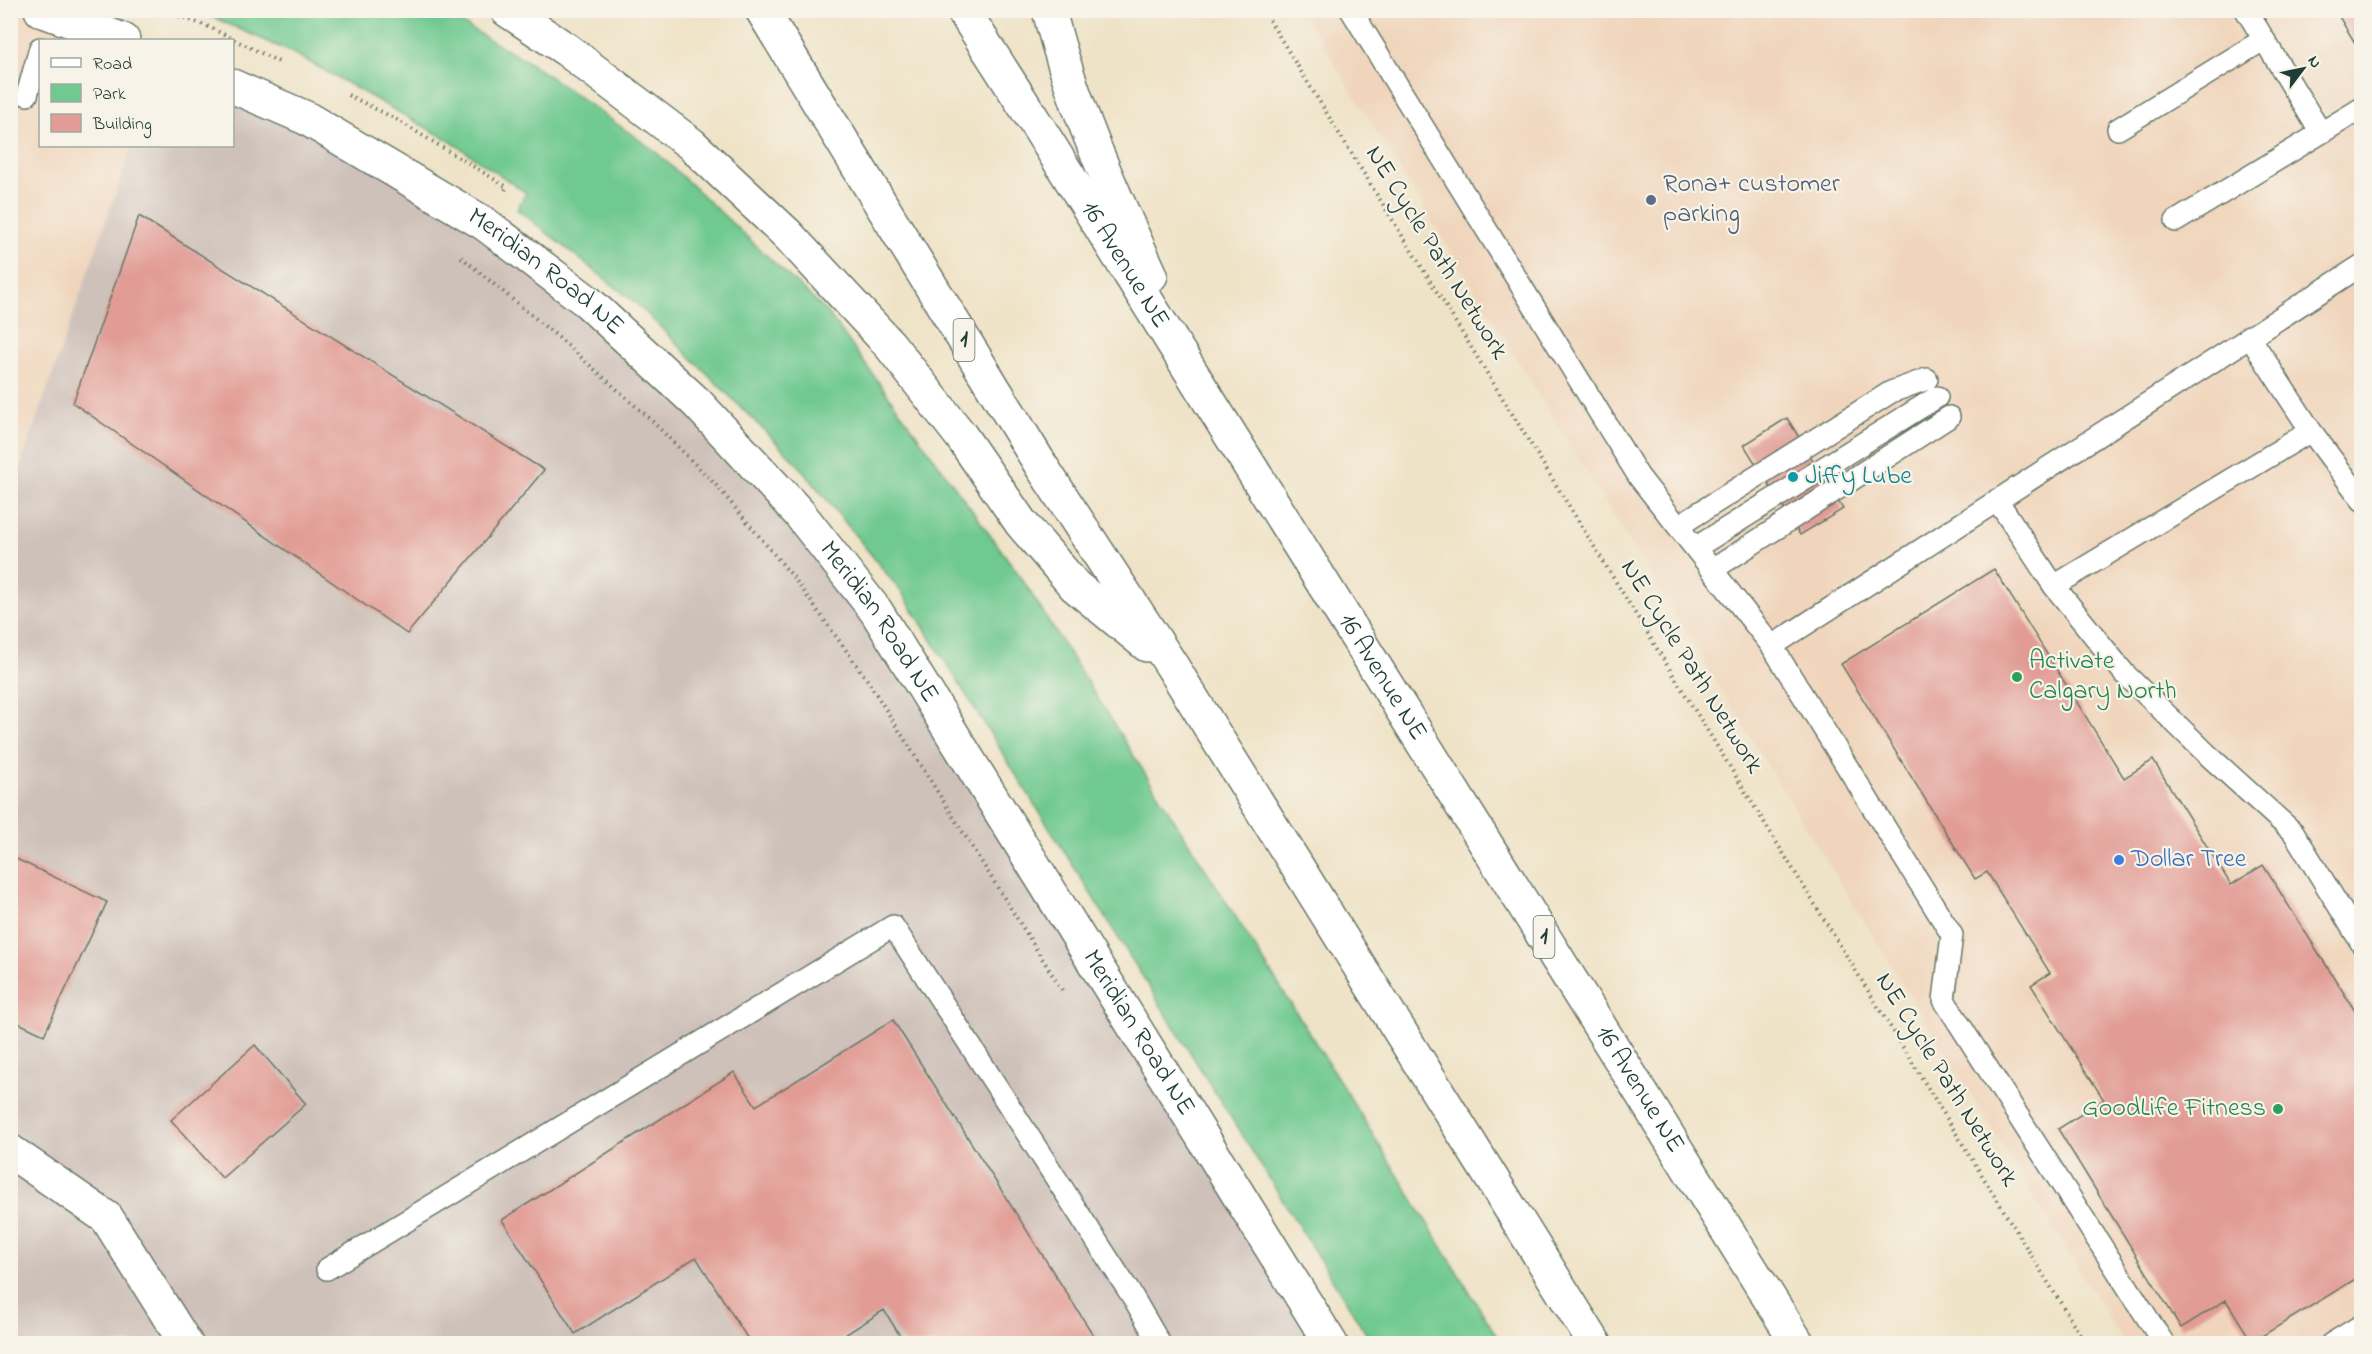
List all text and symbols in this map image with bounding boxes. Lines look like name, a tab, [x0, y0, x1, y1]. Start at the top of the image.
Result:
legend	[39, 39, 234, 147]
north arrow	[2273, 39, 2333, 99]
text: N	[2301, 51, 2327, 73]
text: Road	[93, 52, 132, 78]
text: Park	[93, 82, 126, 108]
text: Building	[92, 112, 152, 139]
street label: NE Cycle Path Network	[1355, 139, 1518, 368]
place label: Rona+ customer parking	[1663, 166, 1841, 234]
marker: Rona+ customer parking	[1644, 193, 1658, 207]
street label: 16 Avenue NE	[1070, 194, 1179, 336]
street label: Meridian Road NE	[460, 199, 632, 345]
road number: 1	[954, 319, 974, 361]
place label: Jiffy Lube	[1805, 458, 1912, 496]
marker: Jiffy Lube	[1786, 470, 1800, 484]
street label: Meridian Road NE	[809, 533, 948, 711]
street label: NE Cycle Path Network	[1610, 553, 1773, 782]
street label: 16 Avenue NE	[1328, 606, 1436, 749]
place label: Activate Calgary North	[2029, 643, 2177, 711]
marker: Activate Calgary North	[2010, 670, 2024, 684]
place label: Dollar Tree	[2130, 841, 2247, 879]
marker: Dollar Tree	[2112, 853, 2126, 867]
road number: 1	[1534, 916, 1554, 958]
street label: Meridian Road NE	[1072, 943, 1204, 1124]
street label: NE Cycle Path Network	[1865, 966, 2028, 1195]
street label: 16 Avenue NE	[1585, 1019, 1693, 1161]
place label: GoodLife Fitness	[2082, 1090, 2266, 1128]
marker: GoodLife Fitness	[2271, 1102, 2285, 1116]

